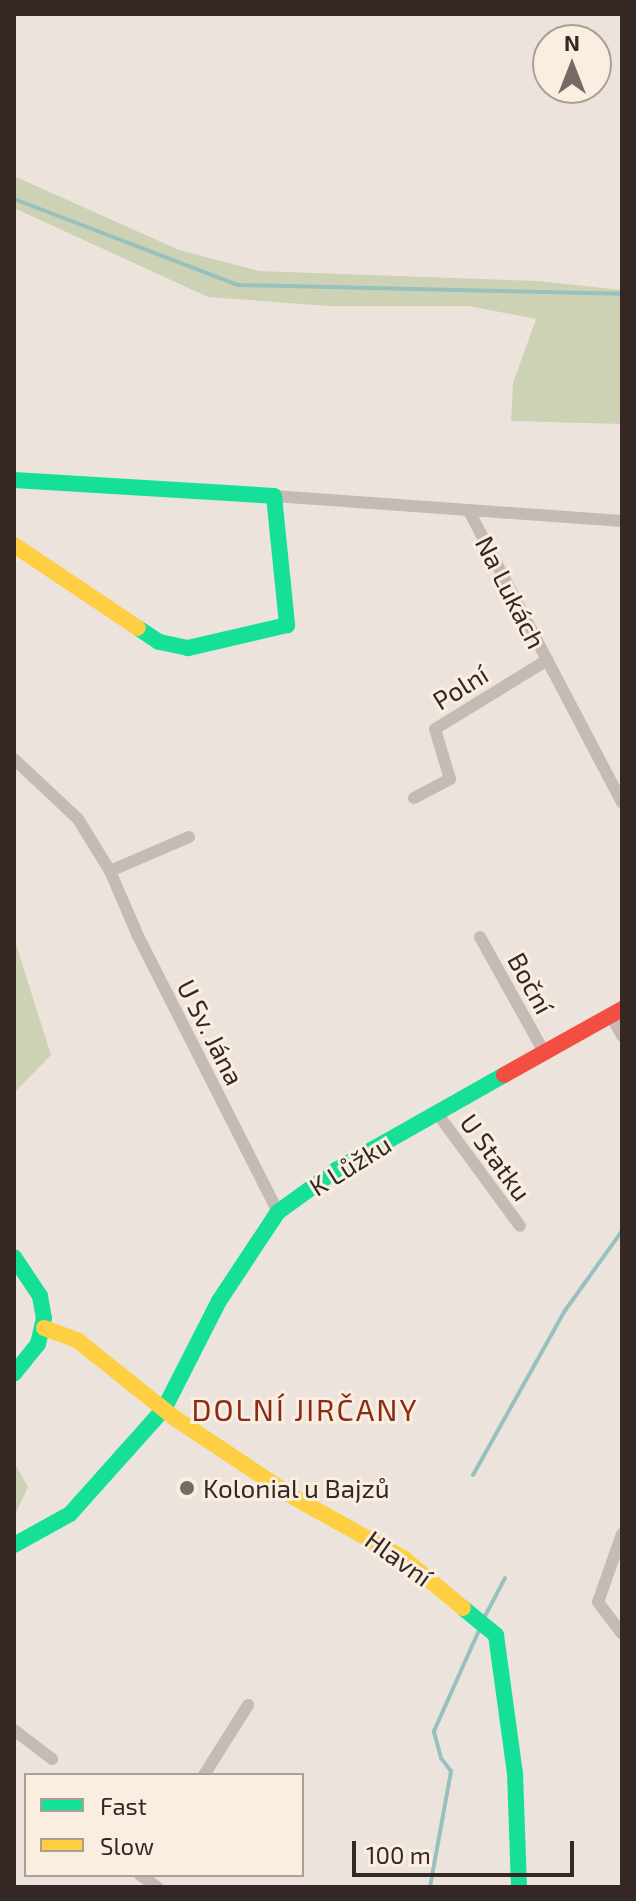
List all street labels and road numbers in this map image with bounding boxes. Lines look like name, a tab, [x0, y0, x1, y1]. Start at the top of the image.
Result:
street label: Na Lukách	[469, 531, 553, 653]
street label: Polní	[427, 658, 493, 716]
street label: Boční	[502, 947, 560, 1019]
street label: U Sv. Jána	[171, 974, 251, 1090]
street label: U Statku	[454, 1108, 538, 1206]
street label: K Lůžku	[303, 1128, 397, 1202]
street label: Hlavní	[360, 1523, 438, 1593]

